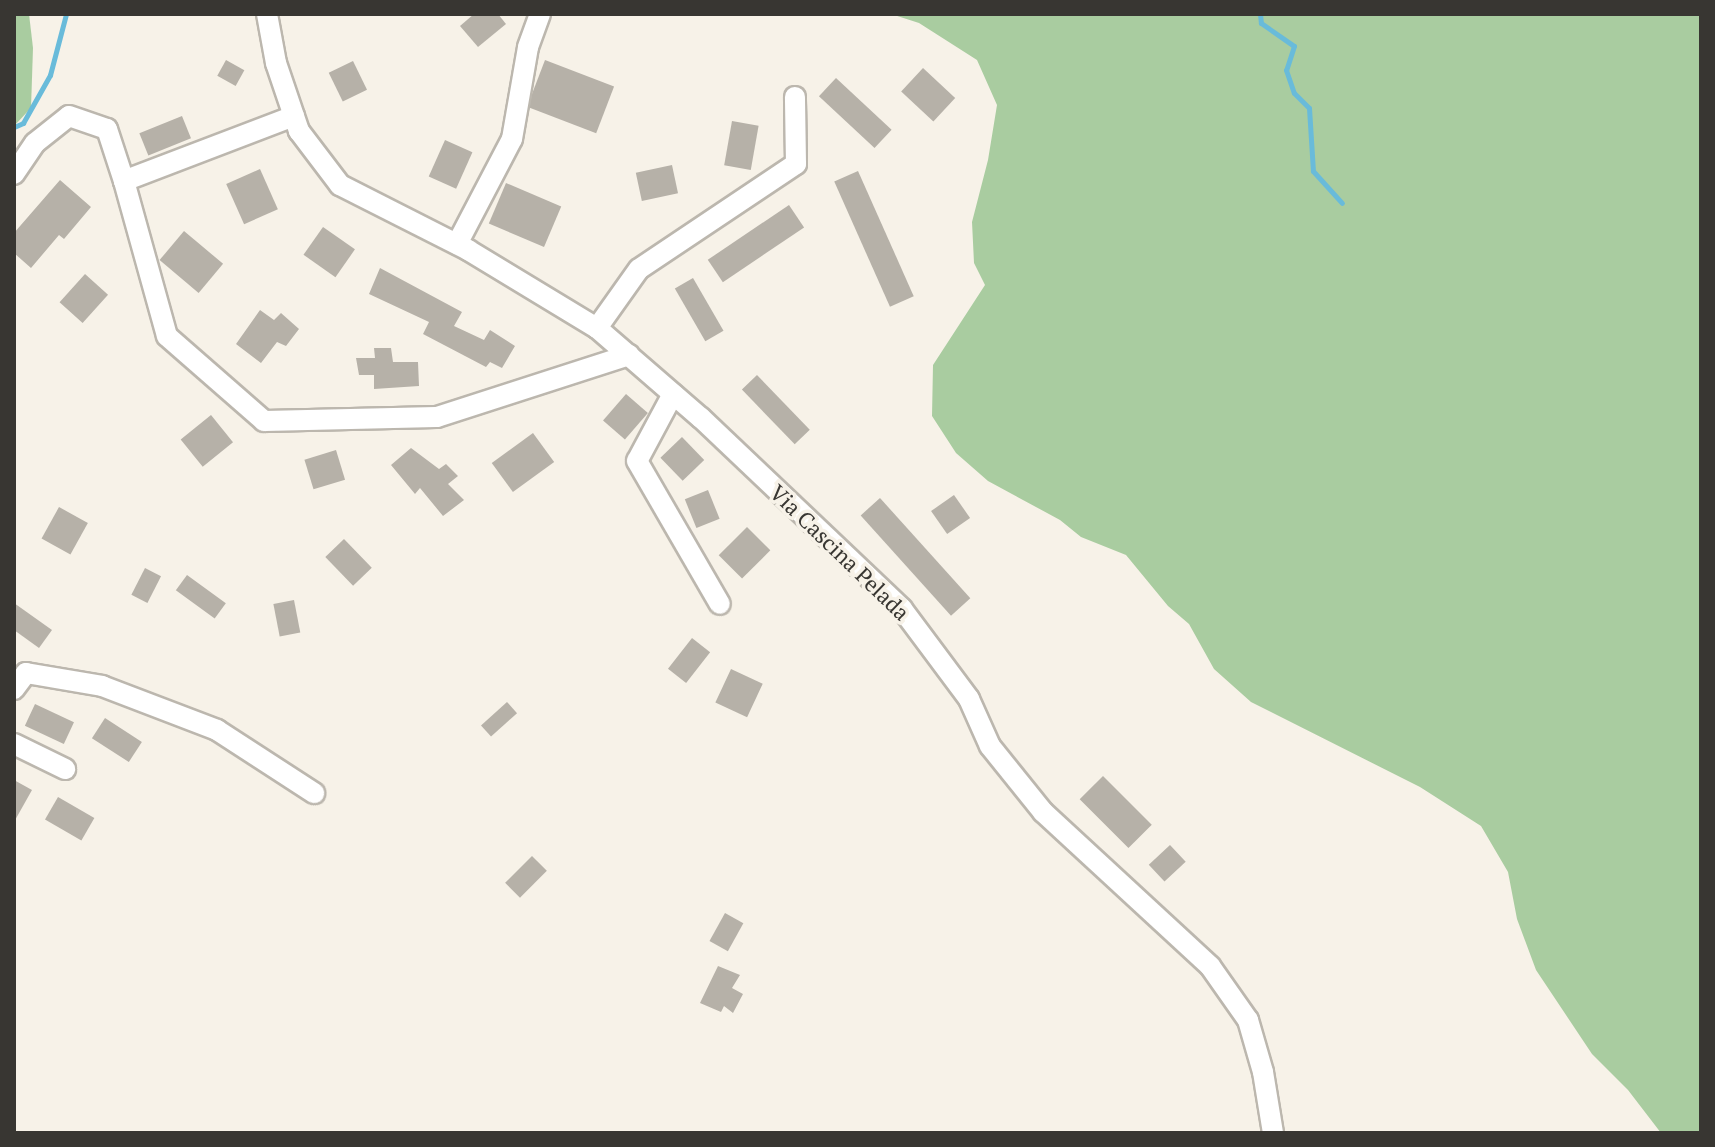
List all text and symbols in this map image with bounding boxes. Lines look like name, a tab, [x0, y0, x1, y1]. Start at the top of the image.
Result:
street label: Via Cascina Pelada	[765, 479, 915, 625]

